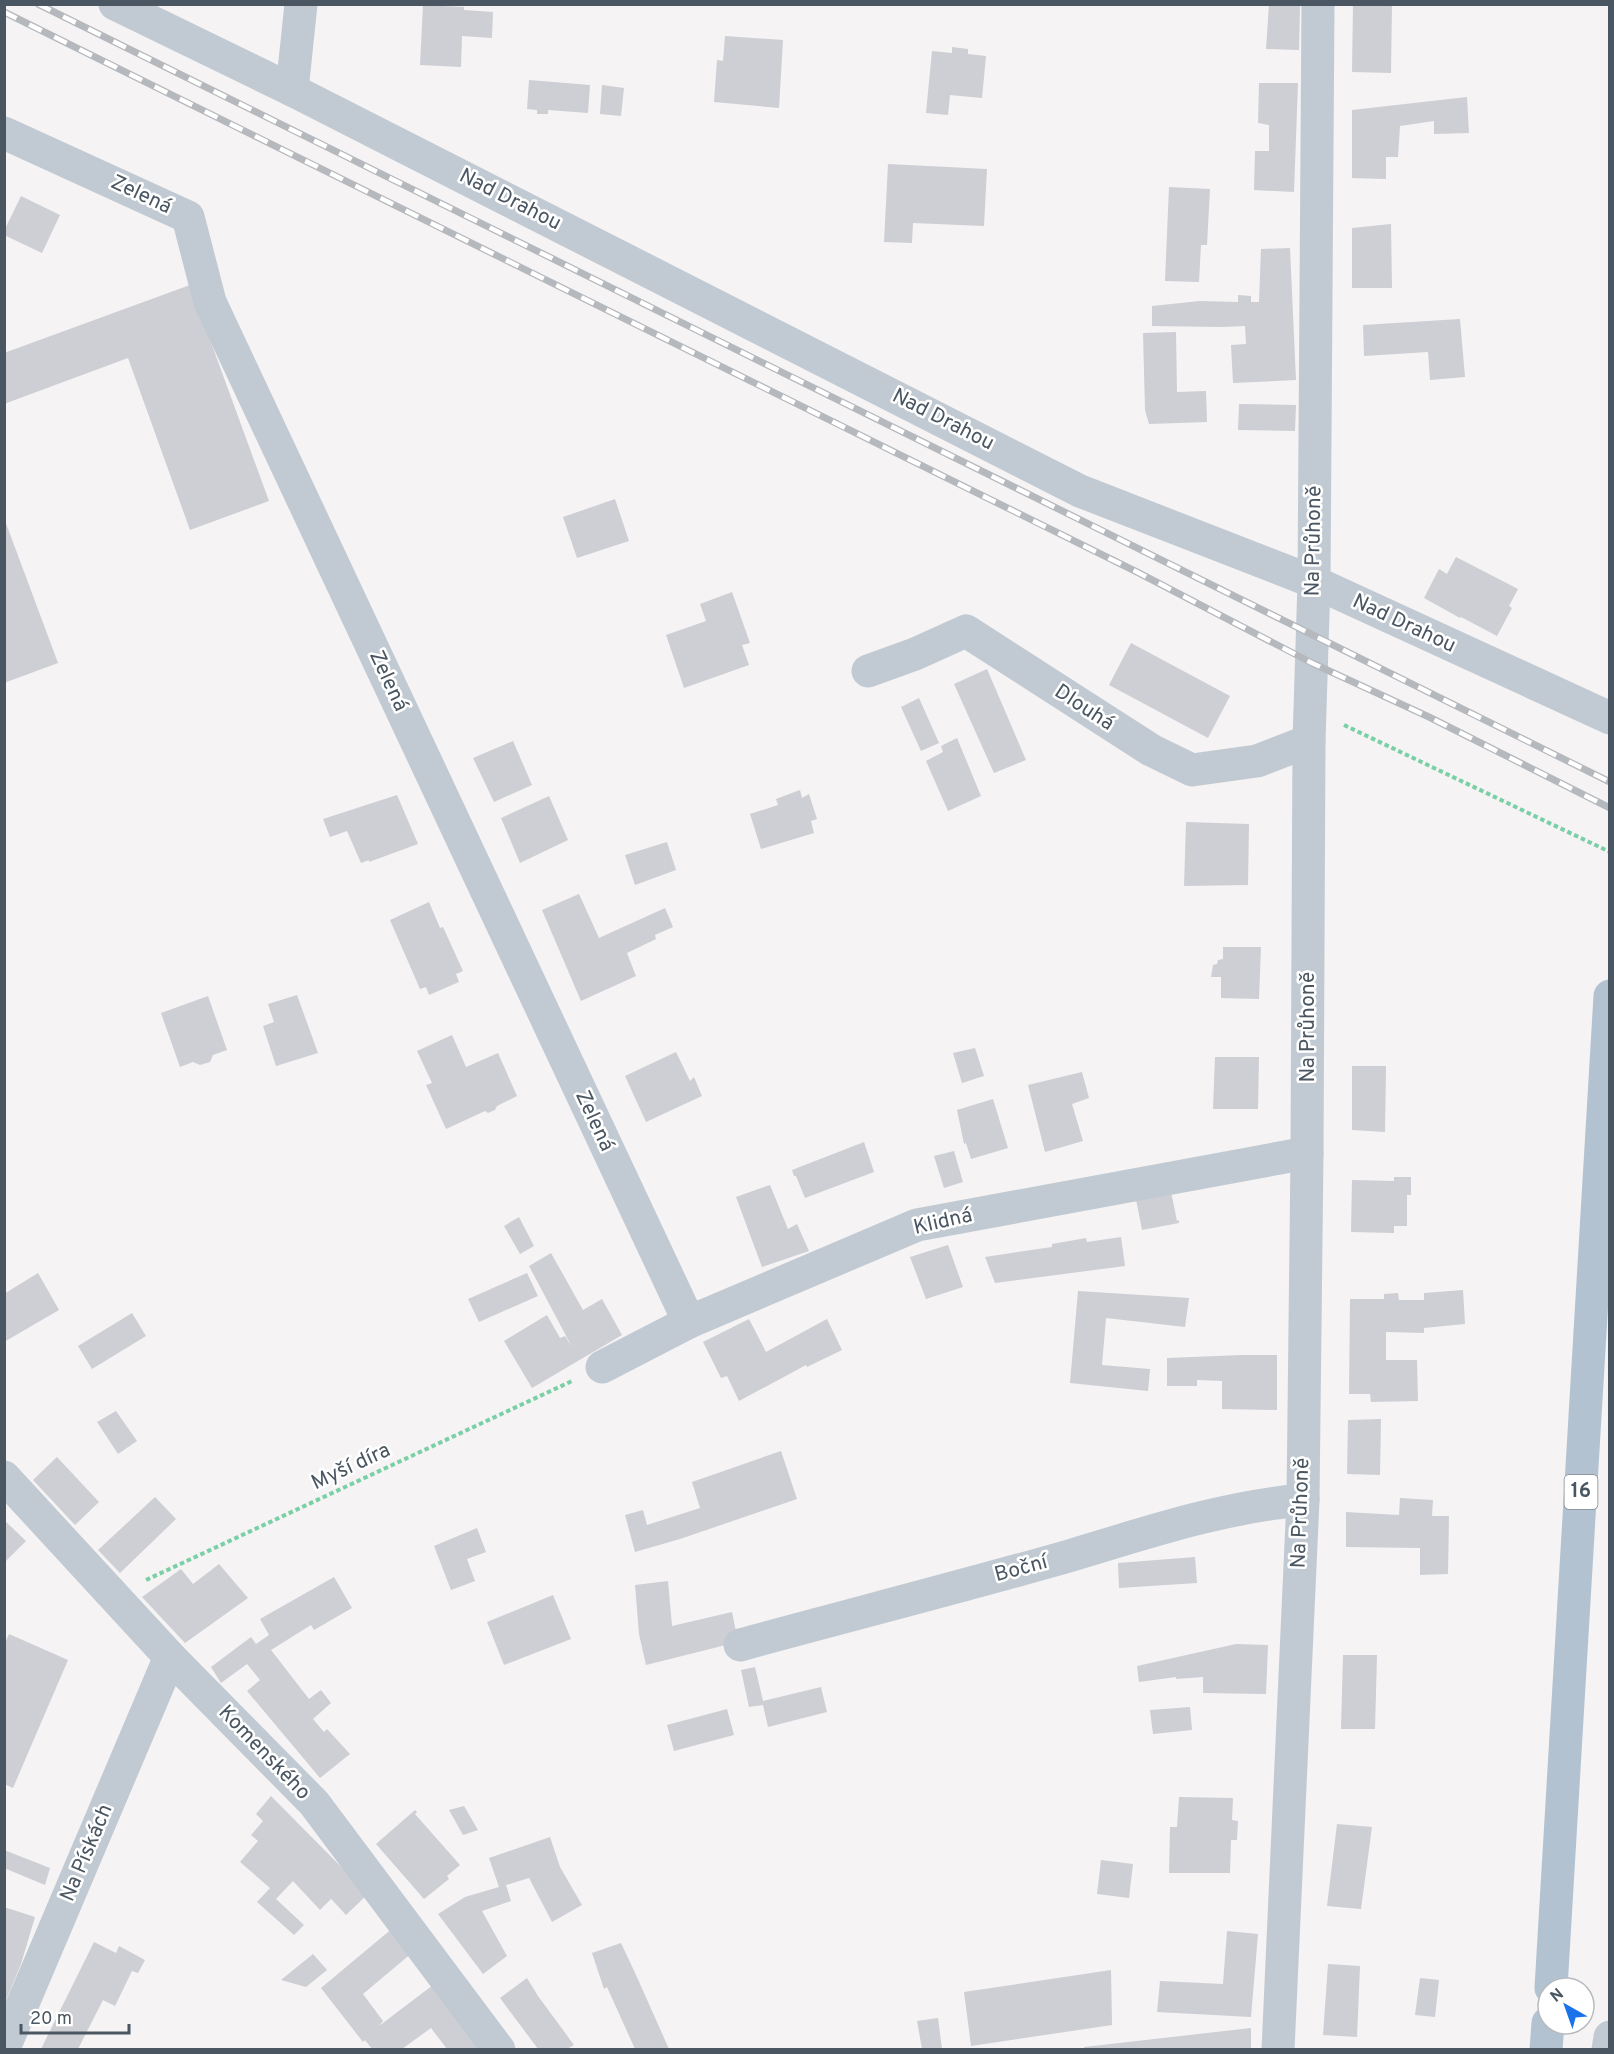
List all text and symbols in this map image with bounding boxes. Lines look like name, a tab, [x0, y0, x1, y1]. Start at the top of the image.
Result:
street label: Nad Drahou	[454, 163, 566, 237]
street label: Zelená	[106, 169, 176, 221]
street label: Nad Drahou	[887, 383, 999, 457]
street label: Na Průhoně	[1300, 485, 1328, 597]
street label: Nad Drahou	[1348, 588, 1460, 660]
street label: Zelená	[362, 646, 414, 716]
street label: Dlouhá	[1049, 679, 1119, 737]
street label: Na Průhoně	[1295, 972, 1322, 1082]
street label: Zelená	[568, 1086, 620, 1156]
street label: Klidná	[911, 1202, 975, 1242]
street label: Myší díra	[307, 1437, 395, 1497]
street label: Na Průhoně	[1286, 1457, 1316, 1569]
road number: 16	[1564, 1475, 1598, 1509]
street label: Boční	[991, 1549, 1052, 1589]
street label: Komenského	[212, 1700, 316, 1806]
street label: Na Pískách	[54, 1800, 120, 1906]
north arrow	[1536, 1976, 1596, 2036]
text: N	[1547, 1985, 1568, 2007]
scale bar	[21, 1997, 129, 2035]
text: 20 m	[30, 2008, 72, 2031]

